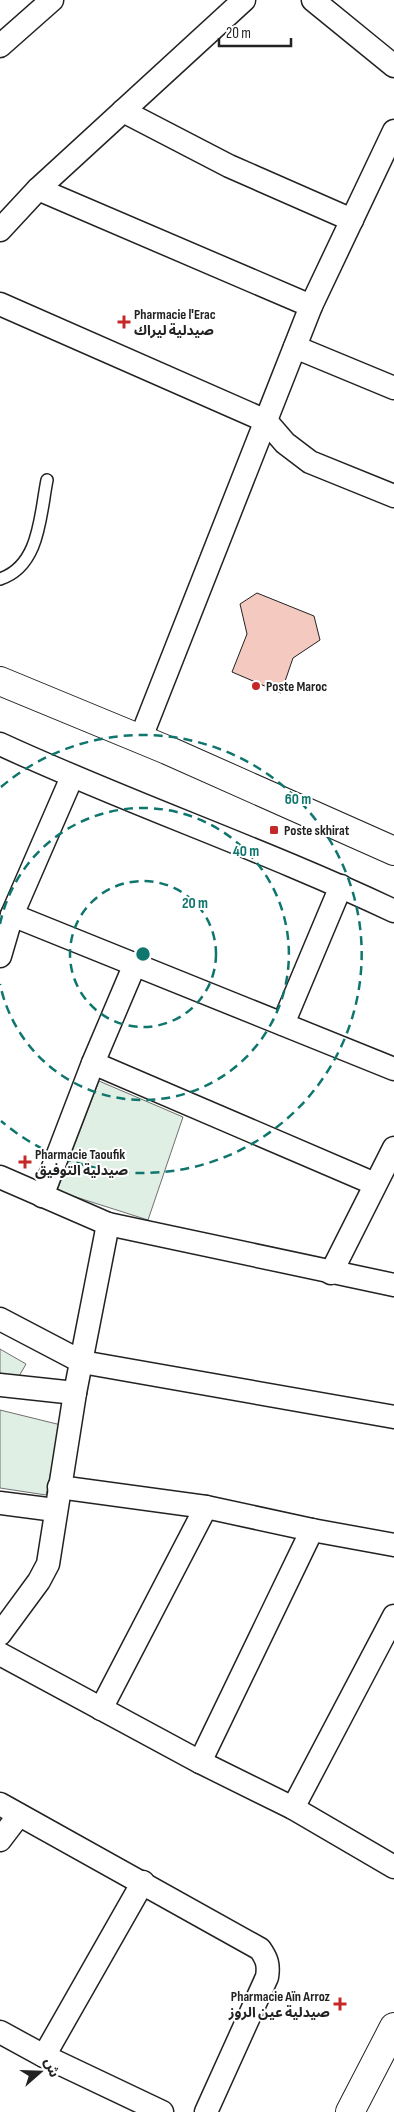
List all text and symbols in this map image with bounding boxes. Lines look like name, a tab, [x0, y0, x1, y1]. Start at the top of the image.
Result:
scale bar	[219, 15, 292, 47]
text: 20 m	[226, 24, 251, 43]
place label: Pharmacie l'Erac صيدلية ليراك	[134, 306, 216, 339]
marker: Pharmacie l'Erac صيدلية ليراك	[118, 316, 130, 328]
place label: Poste Maroc	[266, 678, 327, 695]
marker: Poste Maroc	[250, 680, 262, 692]
text: 60 m	[285, 790, 311, 809]
place label: Poste skhirat	[284, 822, 350, 839]
marker: Poste skhirat	[268, 824, 280, 836]
text: 40 m	[233, 842, 259, 861]
text: 20 m	[182, 894, 208, 913]
centre of rings	[134, 945, 152, 963]
place label: Pharmacie Taoufik صيدلية التوفيق	[35, 1146, 128, 1179]
marker: Pharmacie Taoufik صيدلية التوفيق	[19, 1156, 31, 1168]
place label: Pharmacie Aïn Arroz صيدلية عين الروز	[228, 1988, 331, 2021]
marker: Pharmacie Aïn Arroz صيدلية عين الروز	[334, 1998, 346, 2010]
north arrow	[15, 2047, 65, 2097]
text: ش	[40, 2056, 63, 2080]

